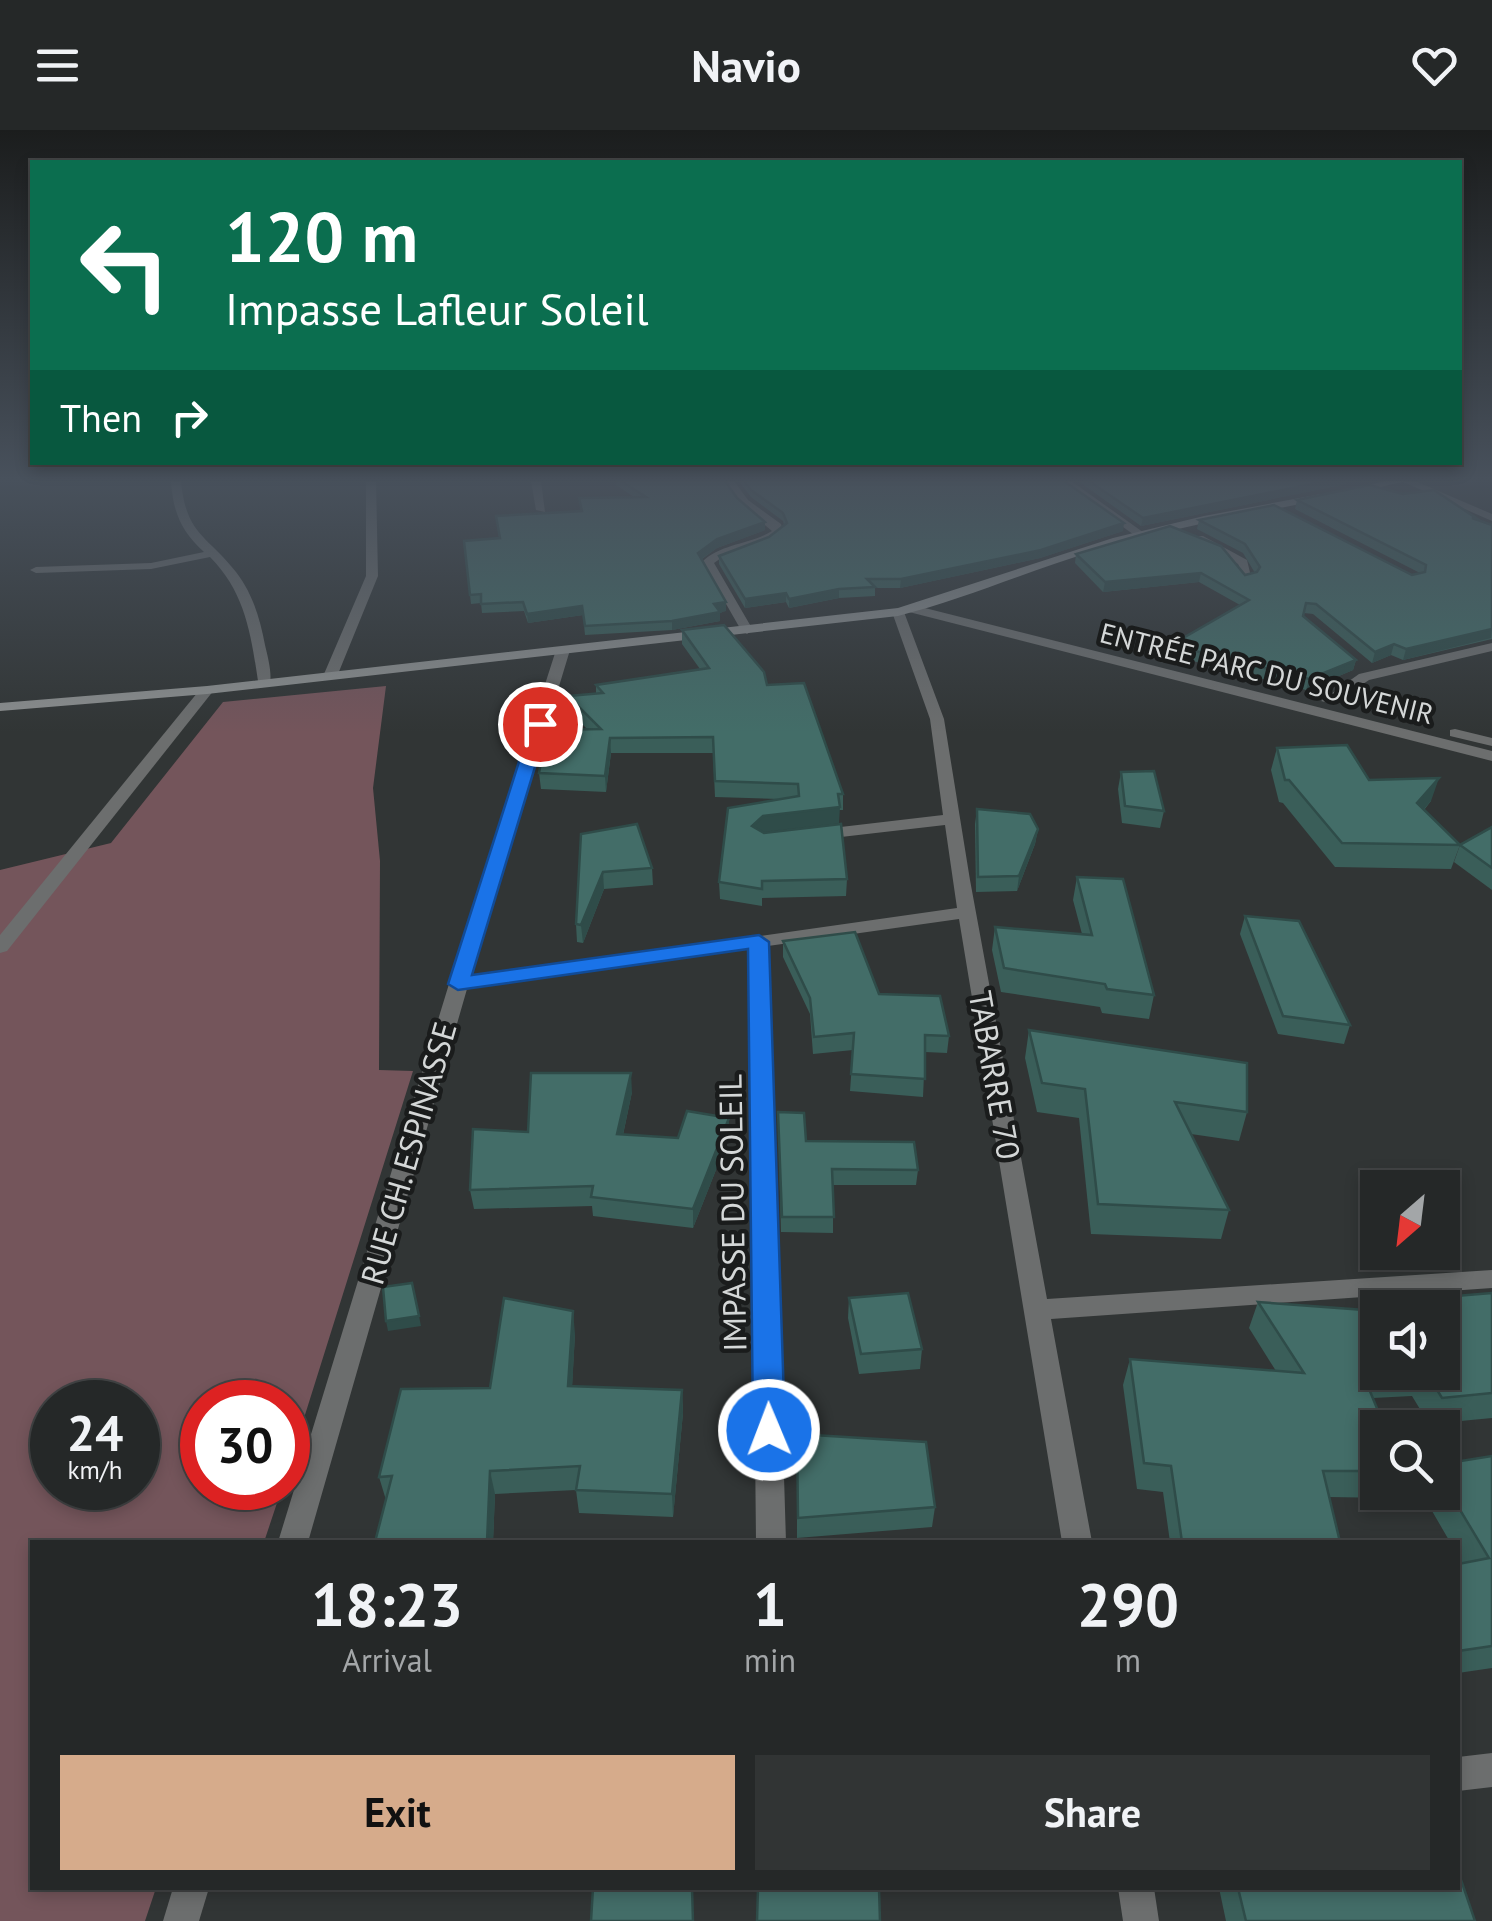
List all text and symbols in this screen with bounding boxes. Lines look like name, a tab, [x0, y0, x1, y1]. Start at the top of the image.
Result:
text: Navio	[691, 36, 801, 94]
icon: menu	[30, 38, 85, 93]
icon: heart	[1407, 38, 1462, 93]
text: 120 m	[225, 191, 418, 281]
icon: left	[60, 200, 190, 330]
text: Impasse Lafleur Soleil	[225, 279, 649, 337]
icon: right	[162, 390, 217, 445]
text: Then	[60, 393, 142, 442]
street label: ENTRÉE PARC DU SOUVENIR	[1096, 614, 1438, 732]
pin	[498, 682, 583, 767]
icon: arrive	[513, 697, 568, 752]
street label: TABARRE 70	[960, 987, 1030, 1163]
street label: RUE CH. ESPINASSE	[350, 1017, 466, 1289]
street label: IMPASSE DU SOLEIL	[709, 1074, 755, 1352]
north arrow	[1360, 1170, 1460, 1270]
map controls	[1360, 1170, 1460, 1510]
button: sound	[1360, 1290, 1460, 1390]
position arrow	[717, 1378, 821, 1482]
speed limit sign: 30	[180, 1380, 310, 1510]
text: 24	[67, 1400, 123, 1465]
button: search	[1360, 1410, 1460, 1510]
text: km/h	[68, 1454, 122, 1486]
text: 18:23	[311, 1565, 463, 1643]
text: 1	[753, 1565, 787, 1643]
text: 290	[1077, 1565, 1179, 1643]
text: Arrival	[342, 1639, 432, 1681]
text: min	[744, 1639, 796, 1681]
text: m	[1115, 1639, 1141, 1681]
button: Exit	[60, 1755, 735, 1870]
button: Share	[755, 1755, 1430, 1870]

